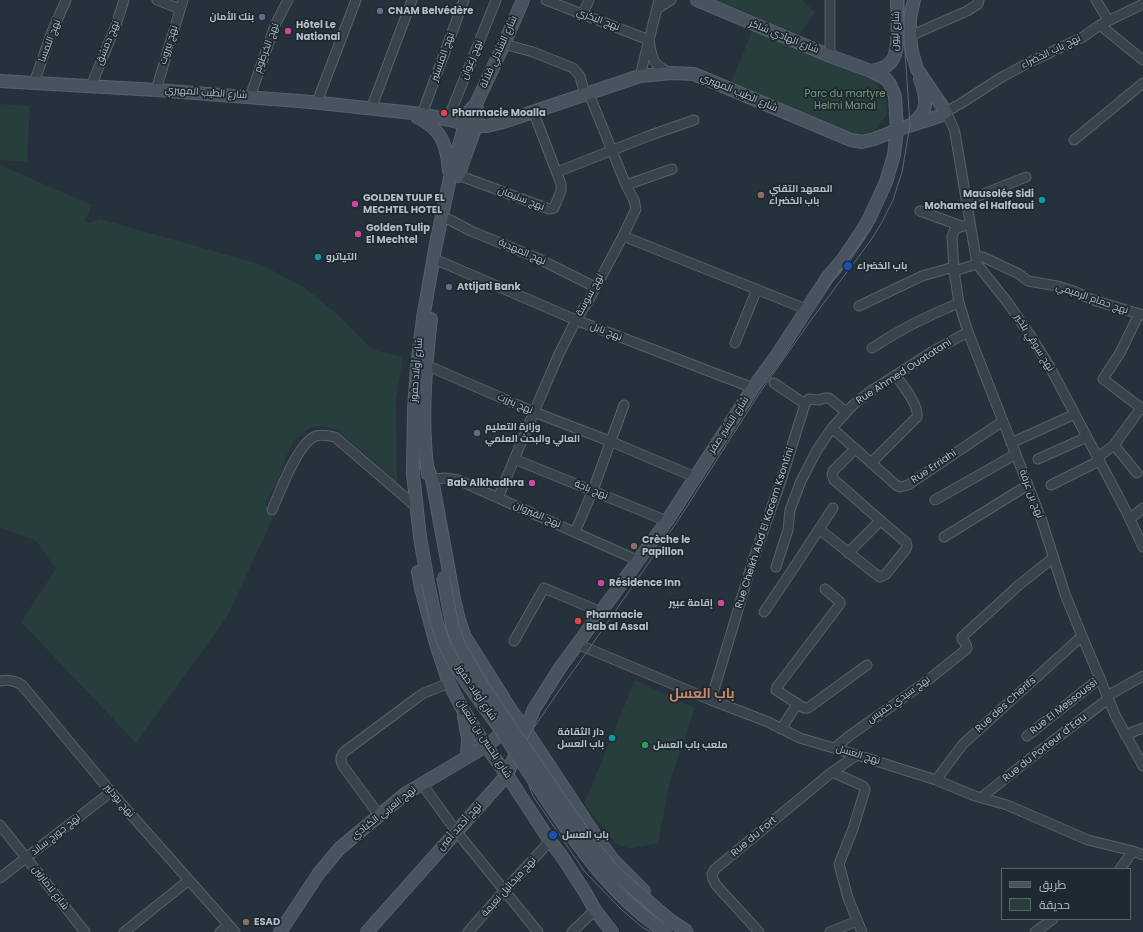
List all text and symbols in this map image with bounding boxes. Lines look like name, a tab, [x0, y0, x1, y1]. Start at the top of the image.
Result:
place label: CNAM Belvédère	[388, 5, 473, 17]
marker: CNAM Belvédère	[375, 6, 385, 16]
street label: نهج البكري	[575, 6, 621, 34]
place label: بنك الأمان	[209, 11, 254, 23]
street label: شارع ليون	[889, 11, 903, 51]
marker: بنك الأمان	[257, 12, 267, 22]
street label: شارع الشادلي قلالة	[478, 14, 520, 90]
street label: نهج النمسا	[36, 18, 64, 64]
street label: شارع الهادي شاكر	[747, 18, 821, 56]
street label: نهج دمشق	[94, 19, 122, 67]
place label: Hôtel Le National	[296, 19, 340, 42]
street label: نهج الخرطوم	[252, 22, 282, 74]
street label: نهج بيروت	[157, 24, 181, 66]
marker: Hôtel Le National	[283, 26, 293, 36]
street label: نهج المنستير	[429, 31, 457, 83]
street label: نهج باب الخضراء	[1019, 32, 1083, 72]
street label: نهج زغوان	[459, 38, 485, 82]
street label: شارع الطيب المهيري	[699, 71, 779, 115]
street label: شارع الطيب المهيري	[164, 84, 248, 102]
park label: Parc du martyre Helmi Manai	[805, 88, 885, 112]
place label: Pharmacie Moalla	[452, 107, 546, 119]
marker: Pharmacie Moalla	[439, 108, 449, 118]
place label: المعهد التقني باب الخضراء	[769, 183, 833, 206]
street label: نهج سليمان	[496, 185, 546, 213]
place label: Mausolée Sidi Mohamed el Halfaoui	[925, 188, 1034, 212]
marker: المعهد التقني باب الخضراء	[756, 190, 766, 200]
place label: GOLDEN TULIP EL MECHTEL HOTEL	[363, 192, 445, 216]
marker: Mausolée Sidi Mohamed el Halfaoui	[1037, 195, 1047, 205]
marker: GOLDEN TULIP EL MECHTEL HOTEL	[350, 199, 360, 209]
place label: Golden Tulip El Mechtel	[366, 222, 430, 246]
marker: Golden Tulip El Mechtel	[353, 229, 363, 239]
street label: نهج المهدية	[496, 236, 548, 268]
place label: التياترو	[326, 251, 357, 263]
marker: التياترو	[313, 252, 323, 262]
marker: باب الخضراء	[842, 260, 854, 272]
place label: باب الخضراء	[857, 260, 907, 272]
street label: نهج سوسة	[574, 272, 606, 318]
place label: Attijati Bank	[457, 281, 521, 293]
street label: نهج حمام الرميمي	[1054, 281, 1130, 317]
marker: Attijati Bank	[444, 282, 454, 292]
street label: نهج سوقي بلخير	[1012, 312, 1056, 374]
street label: نهج نابل	[588, 320, 624, 344]
street label: شارع أولاد حفوز	[408, 337, 426, 403]
street label: Rue Ahmed Ouatatani	[854, 337, 954, 407]
street label: نهج بنزرت	[495, 391, 535, 417]
street label: شارع البشير صفر	[706, 394, 752, 456]
place label: وزارة التعليم العالي والبحث العلمي	[485, 421, 580, 444]
marker: وزارة التعليم العالي والبحث العلمي	[472, 428, 482, 438]
street label: Rue Cheikh Abd El Kacem Ksontini	[733, 446, 797, 610]
street label: Rue Erriahi	[909, 447, 959, 487]
street label: نهج بن عرفة	[1016, 468, 1046, 520]
place label: Bab Alkhadhra	[447, 477, 524, 489]
marker: Bab Alkhadhra	[527, 478, 537, 488]
street label: نهج باجة	[572, 478, 610, 502]
street label: نهج القيروان	[511, 499, 563, 531]
place label: Crèche le Papillon	[642, 534, 690, 558]
marker: Crèche le Papillon	[629, 541, 639, 551]
place label: Résidence Inn	[609, 577, 681, 589]
marker: Résidence Inn	[596, 578, 606, 588]
place label: إقامة عبير	[669, 597, 713, 609]
marker: إقامة عبير	[716, 598, 726, 608]
place label: Pharmacie Bab al Assal	[586, 609, 648, 632]
marker: Pharmacie Bab al Assal	[573, 616, 583, 626]
street label: شارع أولاد حفوز	[453, 663, 499, 723]
street label: نهج سيدي خميس	[865, 674, 933, 726]
street label: Rue des Cherifs	[973, 675, 1039, 735]
street label: Rue El Messoussi	[1028, 677, 1100, 737]
district label: باب العسل	[669, 686, 735, 702]
street label: شارع بلحسن بن شعبان	[454, 697, 514, 781]
street label: Rue du Porteur d"Eau	[1000, 711, 1090, 785]
place label: دار الثقافة باب العسل	[557, 726, 604, 750]
marker: دار الثقافة باب العسل	[607, 733, 617, 743]
place label: ملعب باب العسل	[653, 739, 728, 751]
marker: ملعب باب العسل	[640, 740, 650, 750]
street label: نهج العسل	[834, 743, 882, 767]
street label: نهج بودلير	[101, 782, 137, 820]
street label: نهج العربي الكبادي	[349, 784, 419, 842]
street label: نهج أحمد أمين	[435, 801, 485, 853]
street label: نهج جورج ساند	[29, 812, 83, 858]
street label: Rue du Fort	[729, 814, 779, 860]
marker: باب العسل	[547, 829, 559, 841]
place label: باب العسل	[562, 829, 609, 841]
street label: نهج ميخائيل نعيمة	[479, 855, 539, 919]
street label: شارع لامارتين	[29, 863, 71, 913]
legend	[1001, 868, 1131, 920]
text: طريق	[1039, 876, 1066, 893]
text: حديقة	[1039, 896, 1070, 913]
place label: ESAD	[254, 916, 280, 928]
marker: ESAD	[241, 917, 251, 927]

